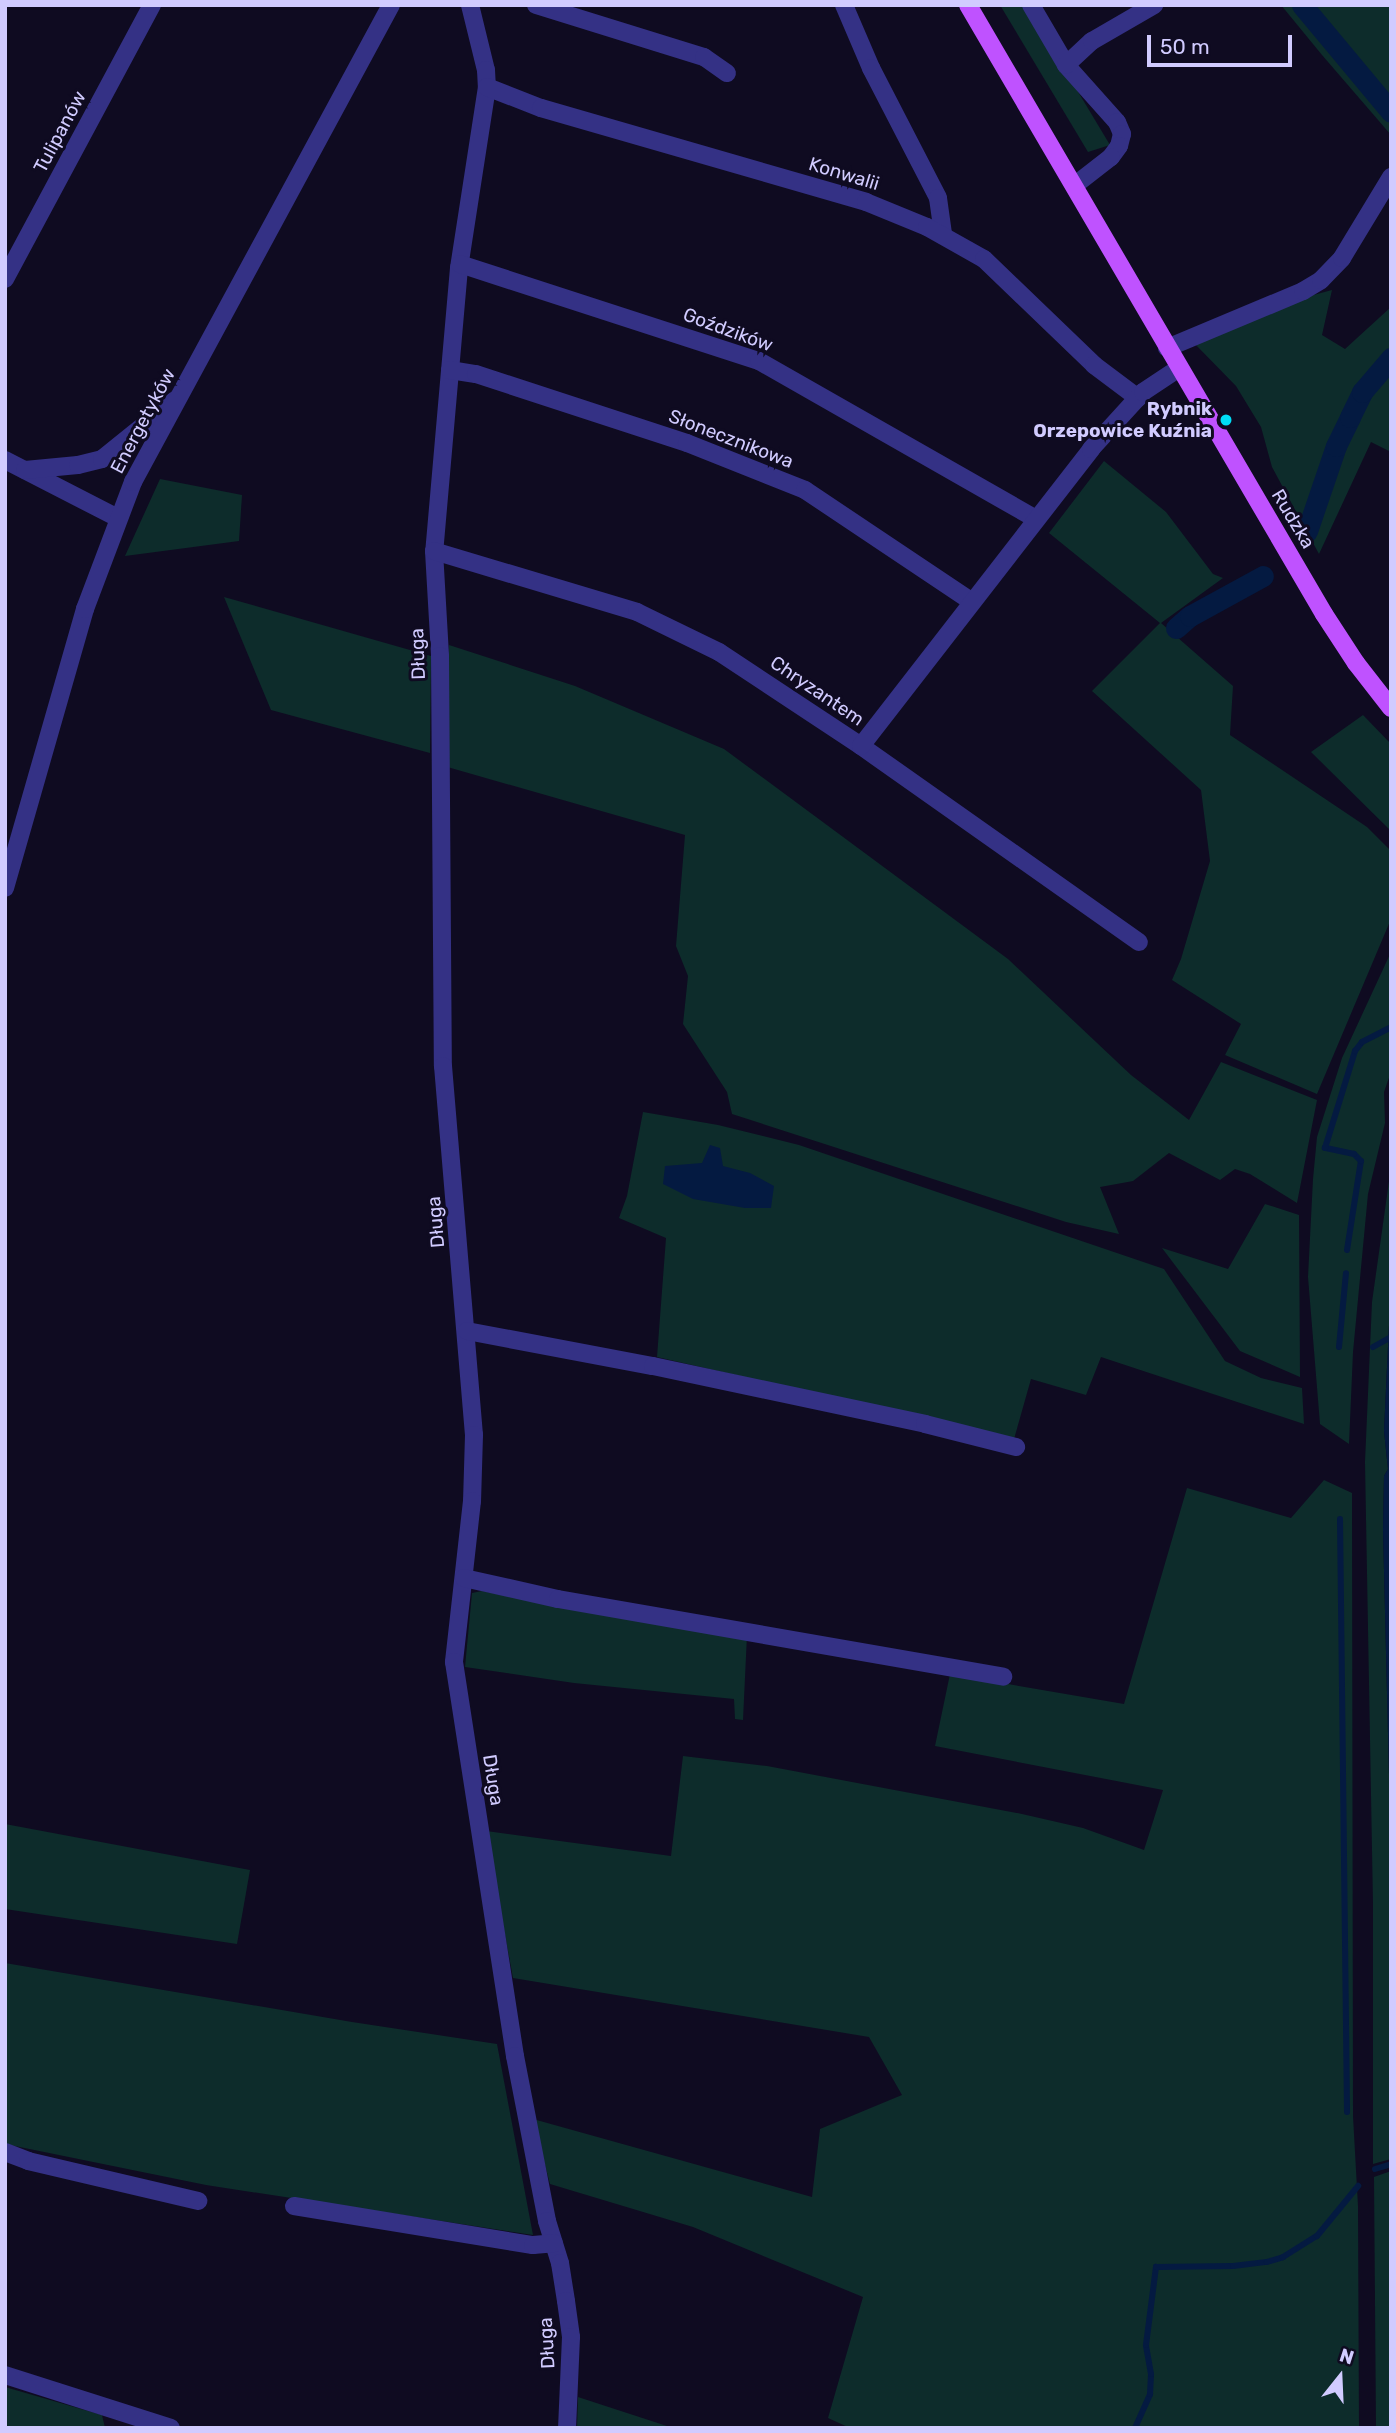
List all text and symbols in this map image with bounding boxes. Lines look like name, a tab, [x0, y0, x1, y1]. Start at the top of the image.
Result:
scale bar	[1151, 21, 1296, 65]
text: 50 m	[1160, 34, 1210, 59]
street label: Tulipanów	[29, 87, 91, 177]
street label: Konwalii	[806, 153, 882, 195]
street label: Goździków	[680, 303, 776, 357]
street label: Energetyków	[106, 365, 180, 477]
place label: Rybnik Orzepowice Kuźnia	[1033, 398, 1212, 442]
street label: Słonecznikowa	[665, 405, 797, 473]
marker: Rybnik Orzepowice Kuźnia	[1218, 412, 1234, 428]
street label: Rudzka	[1267, 485, 1319, 553]
street label: Długa	[406, 628, 430, 680]
street label: Chryzantem	[766, 651, 868, 731]
street label: Długa	[422, 1195, 450, 1249]
street label: Długa	[478, 1753, 508, 1807]
street label: Długa	[534, 2317, 560, 2369]
north arrow	[1305, 2342, 1375, 2412]
text: N	[1337, 2344, 1357, 2370]

